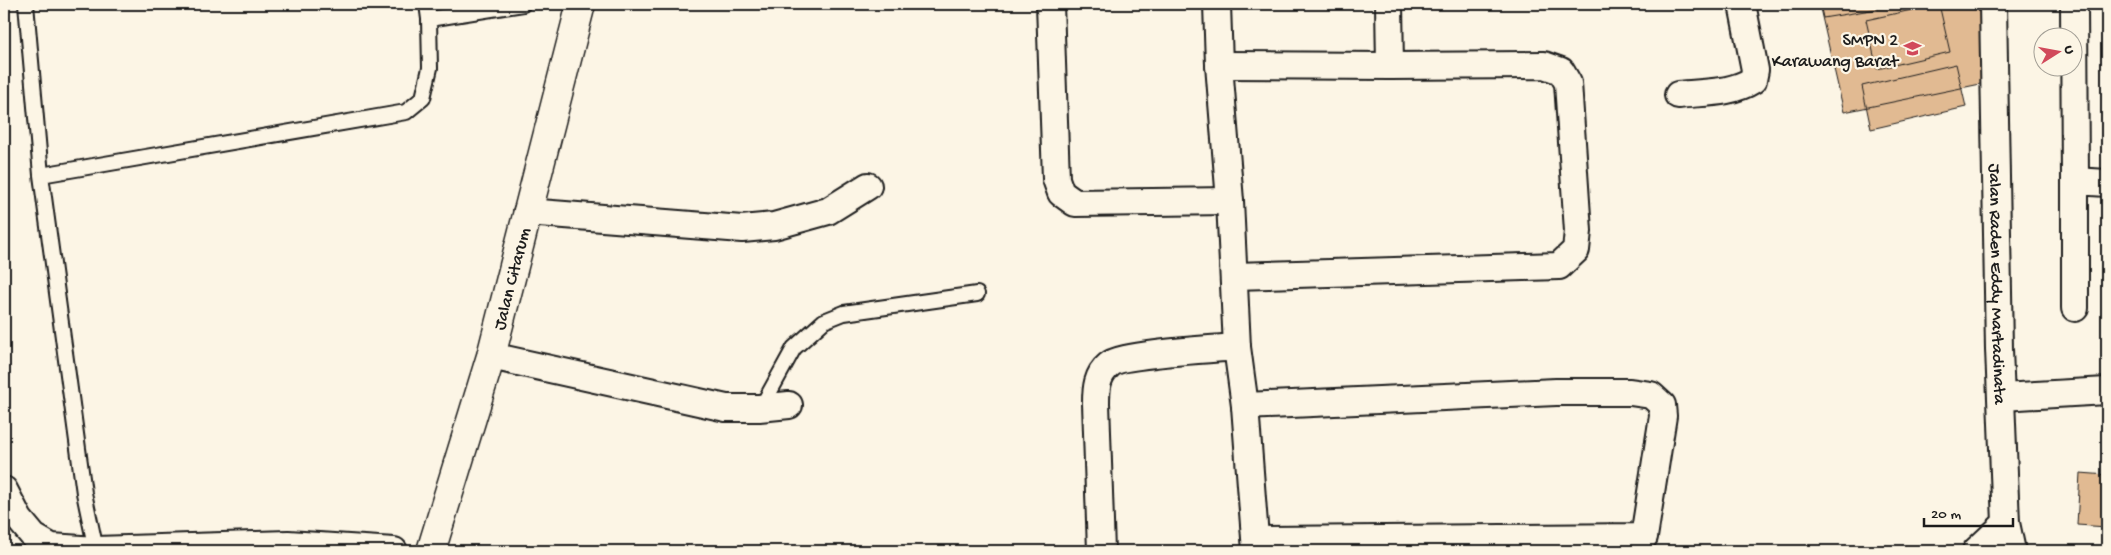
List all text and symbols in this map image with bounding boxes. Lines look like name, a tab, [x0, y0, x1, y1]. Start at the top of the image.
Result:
north arrow	[2034, 28, 2084, 78]
place label: SMPN 2 Karawang Barat	[1772, 31, 1900, 73]
school or university icon: SMPN 2 Karawang Barat	[1902, 39, 1922, 59]
text: U	[2059, 44, 2077, 56]
street label: Jalan Raden Eddy Martadinata	[1983, 164, 2009, 406]
street label: Jalan Citarum	[490, 225, 536, 333]
scale bar	[1924, 495, 2012, 527]
text: 20 m	[1931, 506, 1961, 524]

